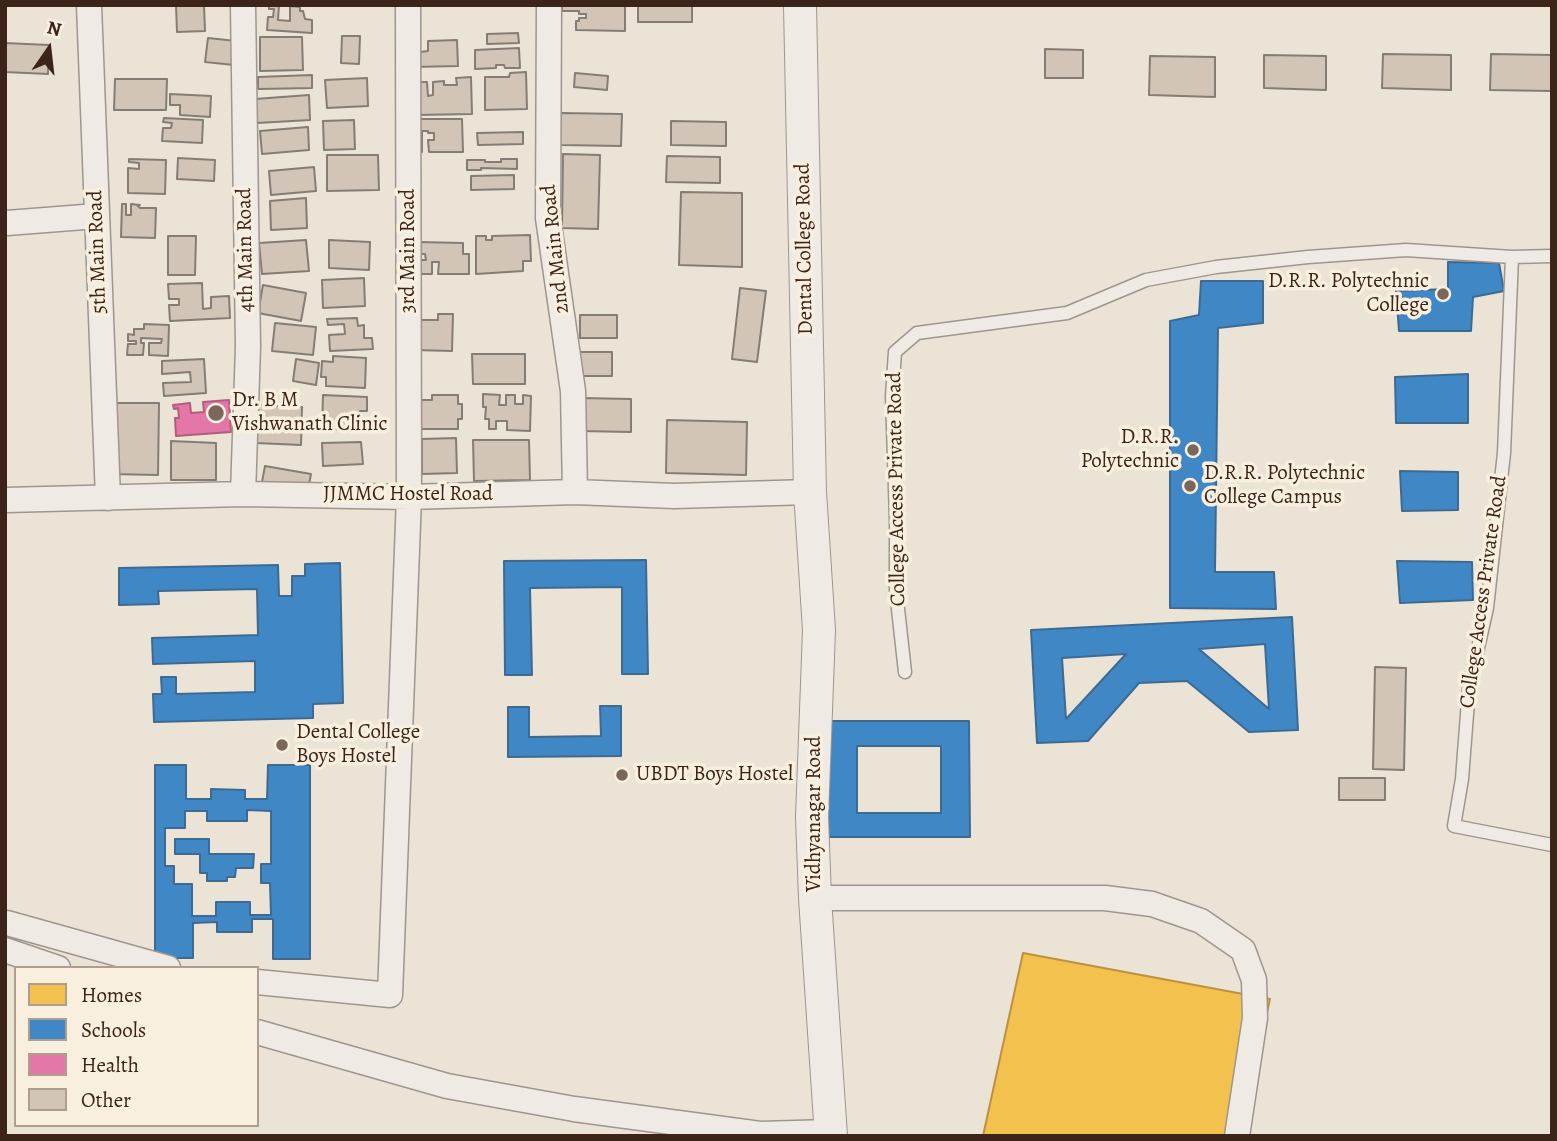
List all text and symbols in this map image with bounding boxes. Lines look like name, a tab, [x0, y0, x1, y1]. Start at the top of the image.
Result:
north arrow	[14, 14, 84, 84]
text: N	[44, 14, 64, 43]
street label: Dental College Road	[791, 163, 819, 335]
street label: 2nd Main Road	[537, 183, 575, 315]
street label: 4th Main Road	[232, 188, 260, 312]
street label: 3rd Main Road	[396, 189, 422, 313]
street label: 5th Main Road	[83, 190, 113, 314]
place label: D.R.R. Polytechnic College	[1268, 269, 1429, 319]
marker: D.R.R. Polytechnic College	[1435, 286, 1451, 302]
street label: College Access Private Road	[882, 371, 912, 607]
place label: Dr. B M Vishwanath Clinic	[232, 388, 388, 438]
marker: Dr. B M Vishwanath Clinic	[206, 403, 226, 423]
place label: D.R.R. Polytechnic	[1081, 425, 1179, 475]
marker: D.R.R. Polytechnic	[1185, 442, 1201, 458]
place label: D.R.R. Polytechnic College Campus	[1204, 461, 1365, 511]
street label: College Access Private Road	[1455, 474, 1513, 710]
marker: D.R.R. Polytechnic College Campus	[1182, 478, 1198, 494]
street label: JJMMC Hostel Road	[323, 482, 493, 508]
place label: Dental College Boys Hostel	[296, 720, 420, 770]
street label: Vidhyanagar Road	[802, 736, 828, 892]
marker: Dental College Boys Hostel	[274, 737, 290, 753]
place label: UBDT Boys Hostel	[636, 762, 793, 788]
marker: UBDT Boys Hostel	[614, 767, 630, 783]
legend	[14, 966, 259, 1127]
text: Homes	[81, 981, 142, 1009]
text: Schools	[81, 1016, 146, 1044]
text: Health	[81, 1051, 139, 1079]
text: Other	[81, 1086, 131, 1114]

